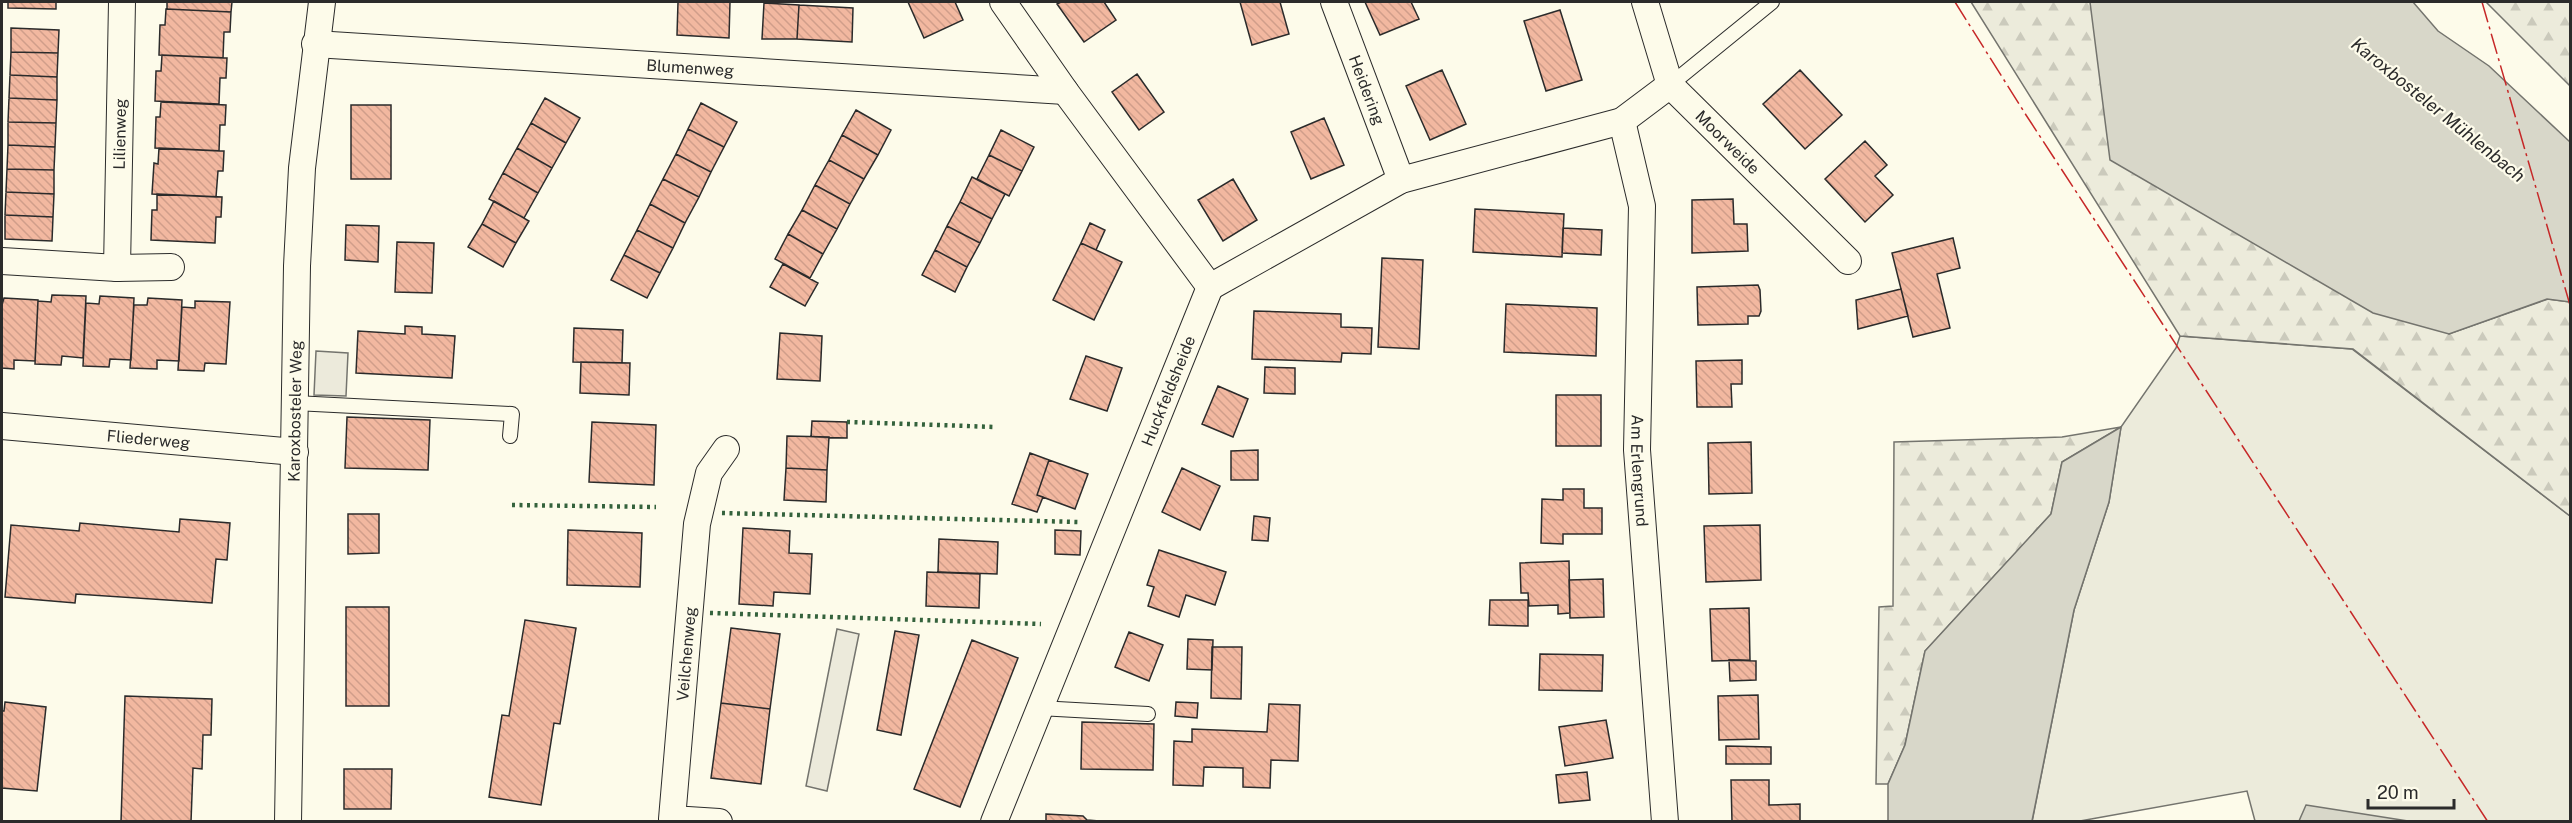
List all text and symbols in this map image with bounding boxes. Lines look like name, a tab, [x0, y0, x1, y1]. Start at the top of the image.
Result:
water label: Karoxbosteler Mühlenbach	[2347, 33, 2529, 186]
street label: Heidering	[1345, 52, 1388, 128]
street label: Blumenweg	[646, 56, 735, 80]
street label: Lilienweg	[110, 98, 130, 170]
street label: Moorweide	[1691, 107, 1764, 178]
street label: Huckfeldsheide	[1138, 333, 1199, 449]
street label: Karoxbosteler Weg	[285, 340, 306, 482]
street label: Am Erlengrund	[1627, 414, 1652, 527]
street label: Fliederweg	[106, 426, 191, 453]
street label: Veilchenweg	[673, 606, 700, 702]
scale bar	[2368, 772, 2454, 810]
text: 20 m	[2377, 782, 2419, 803]

